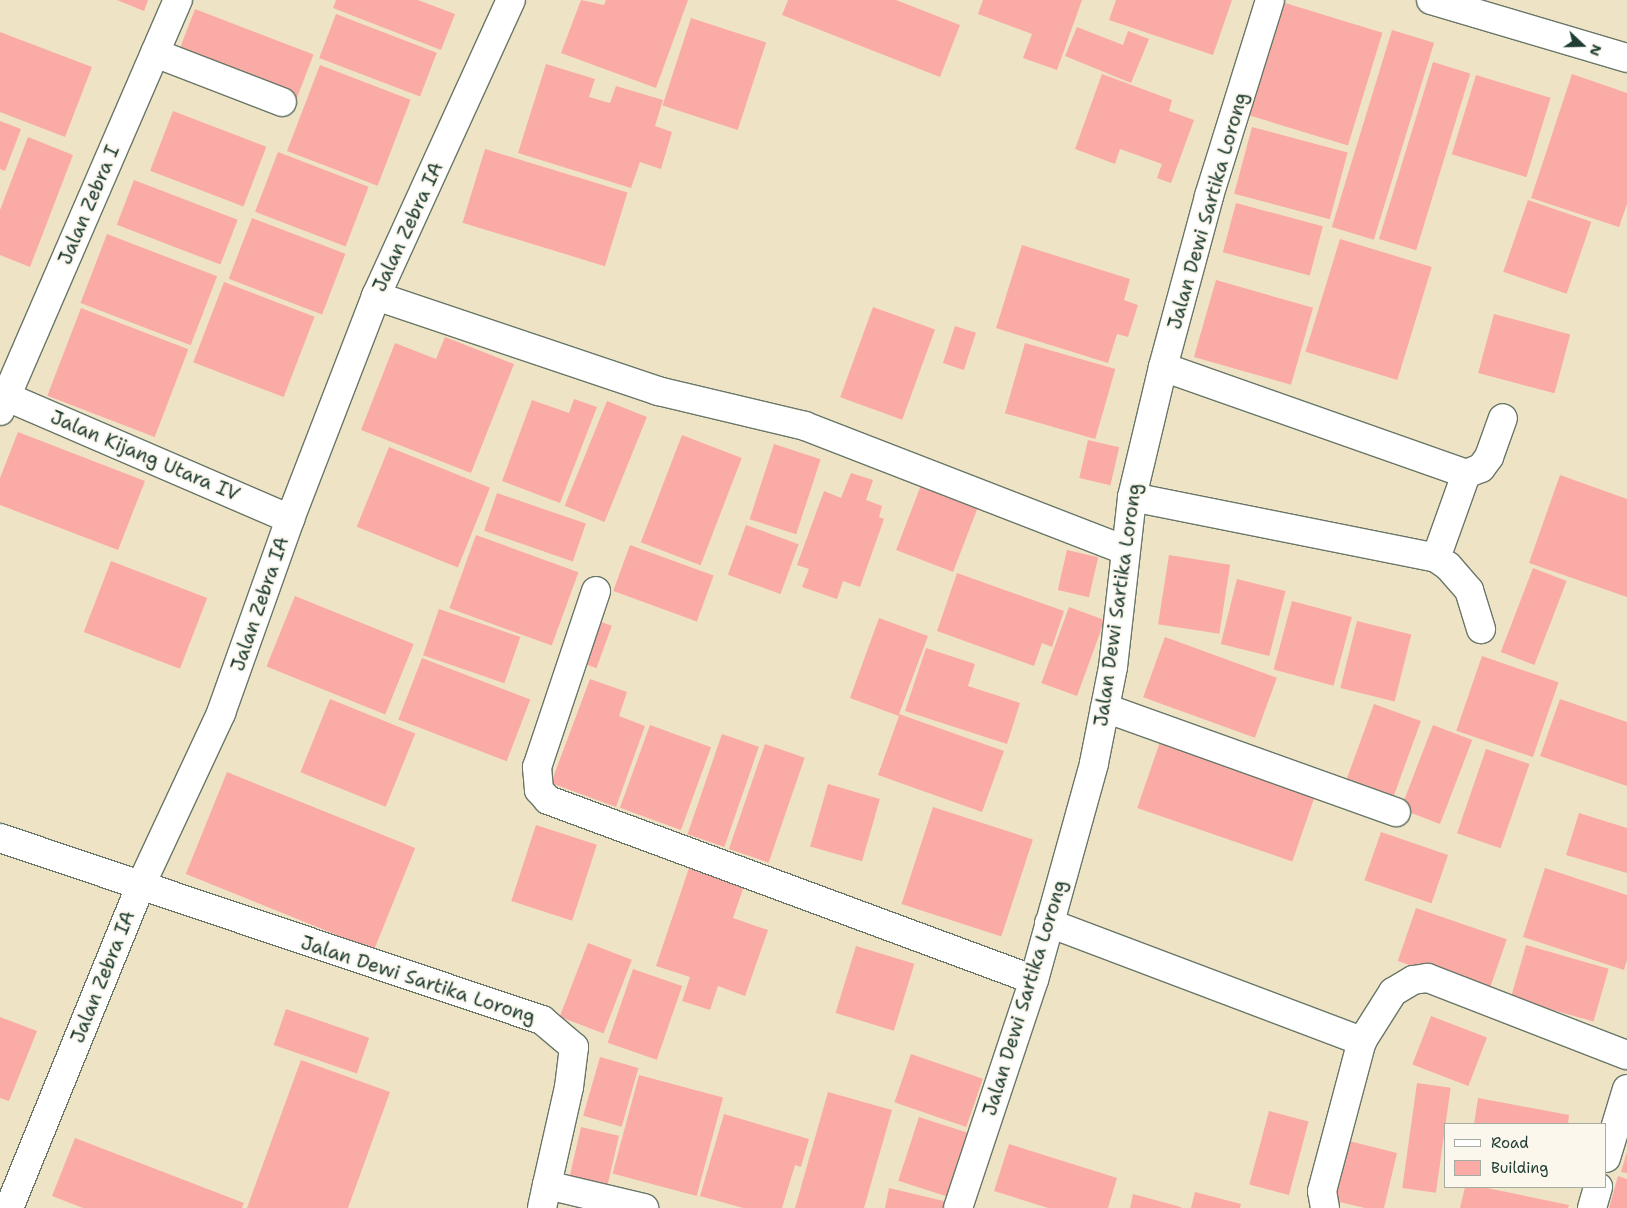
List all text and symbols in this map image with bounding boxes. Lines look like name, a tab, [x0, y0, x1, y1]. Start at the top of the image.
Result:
north arrow	[1557, 20, 1607, 70]
text: N	[1586, 42, 1606, 59]
street label: Jalan Dewi Sartika Lorong	[1163, 90, 1253, 332]
street label: Jalan Zebra I	[54, 142, 124, 268]
street label: Jalan Zebra IA	[368, 158, 448, 296]
street label: Jalan Kijang Utara IV	[47, 406, 243, 506]
street label: Jalan Dewi Sartika Lorong	[1090, 482, 1146, 728]
street label: Jalan Zebra IA	[226, 534, 294, 674]
street label: Jalan Dewi Sartika Lorong	[978, 877, 1072, 1119]
street label: Jalan Zebra IA	[66, 908, 140, 1046]
street label: Jalan Dewi Sartika Lorong	[298, 931, 538, 1029]
legend	[1444, 1123, 1607, 1188]
text: Road	[1491, 1133, 1529, 1153]
text: Building	[1491, 1158, 1548, 1178]

